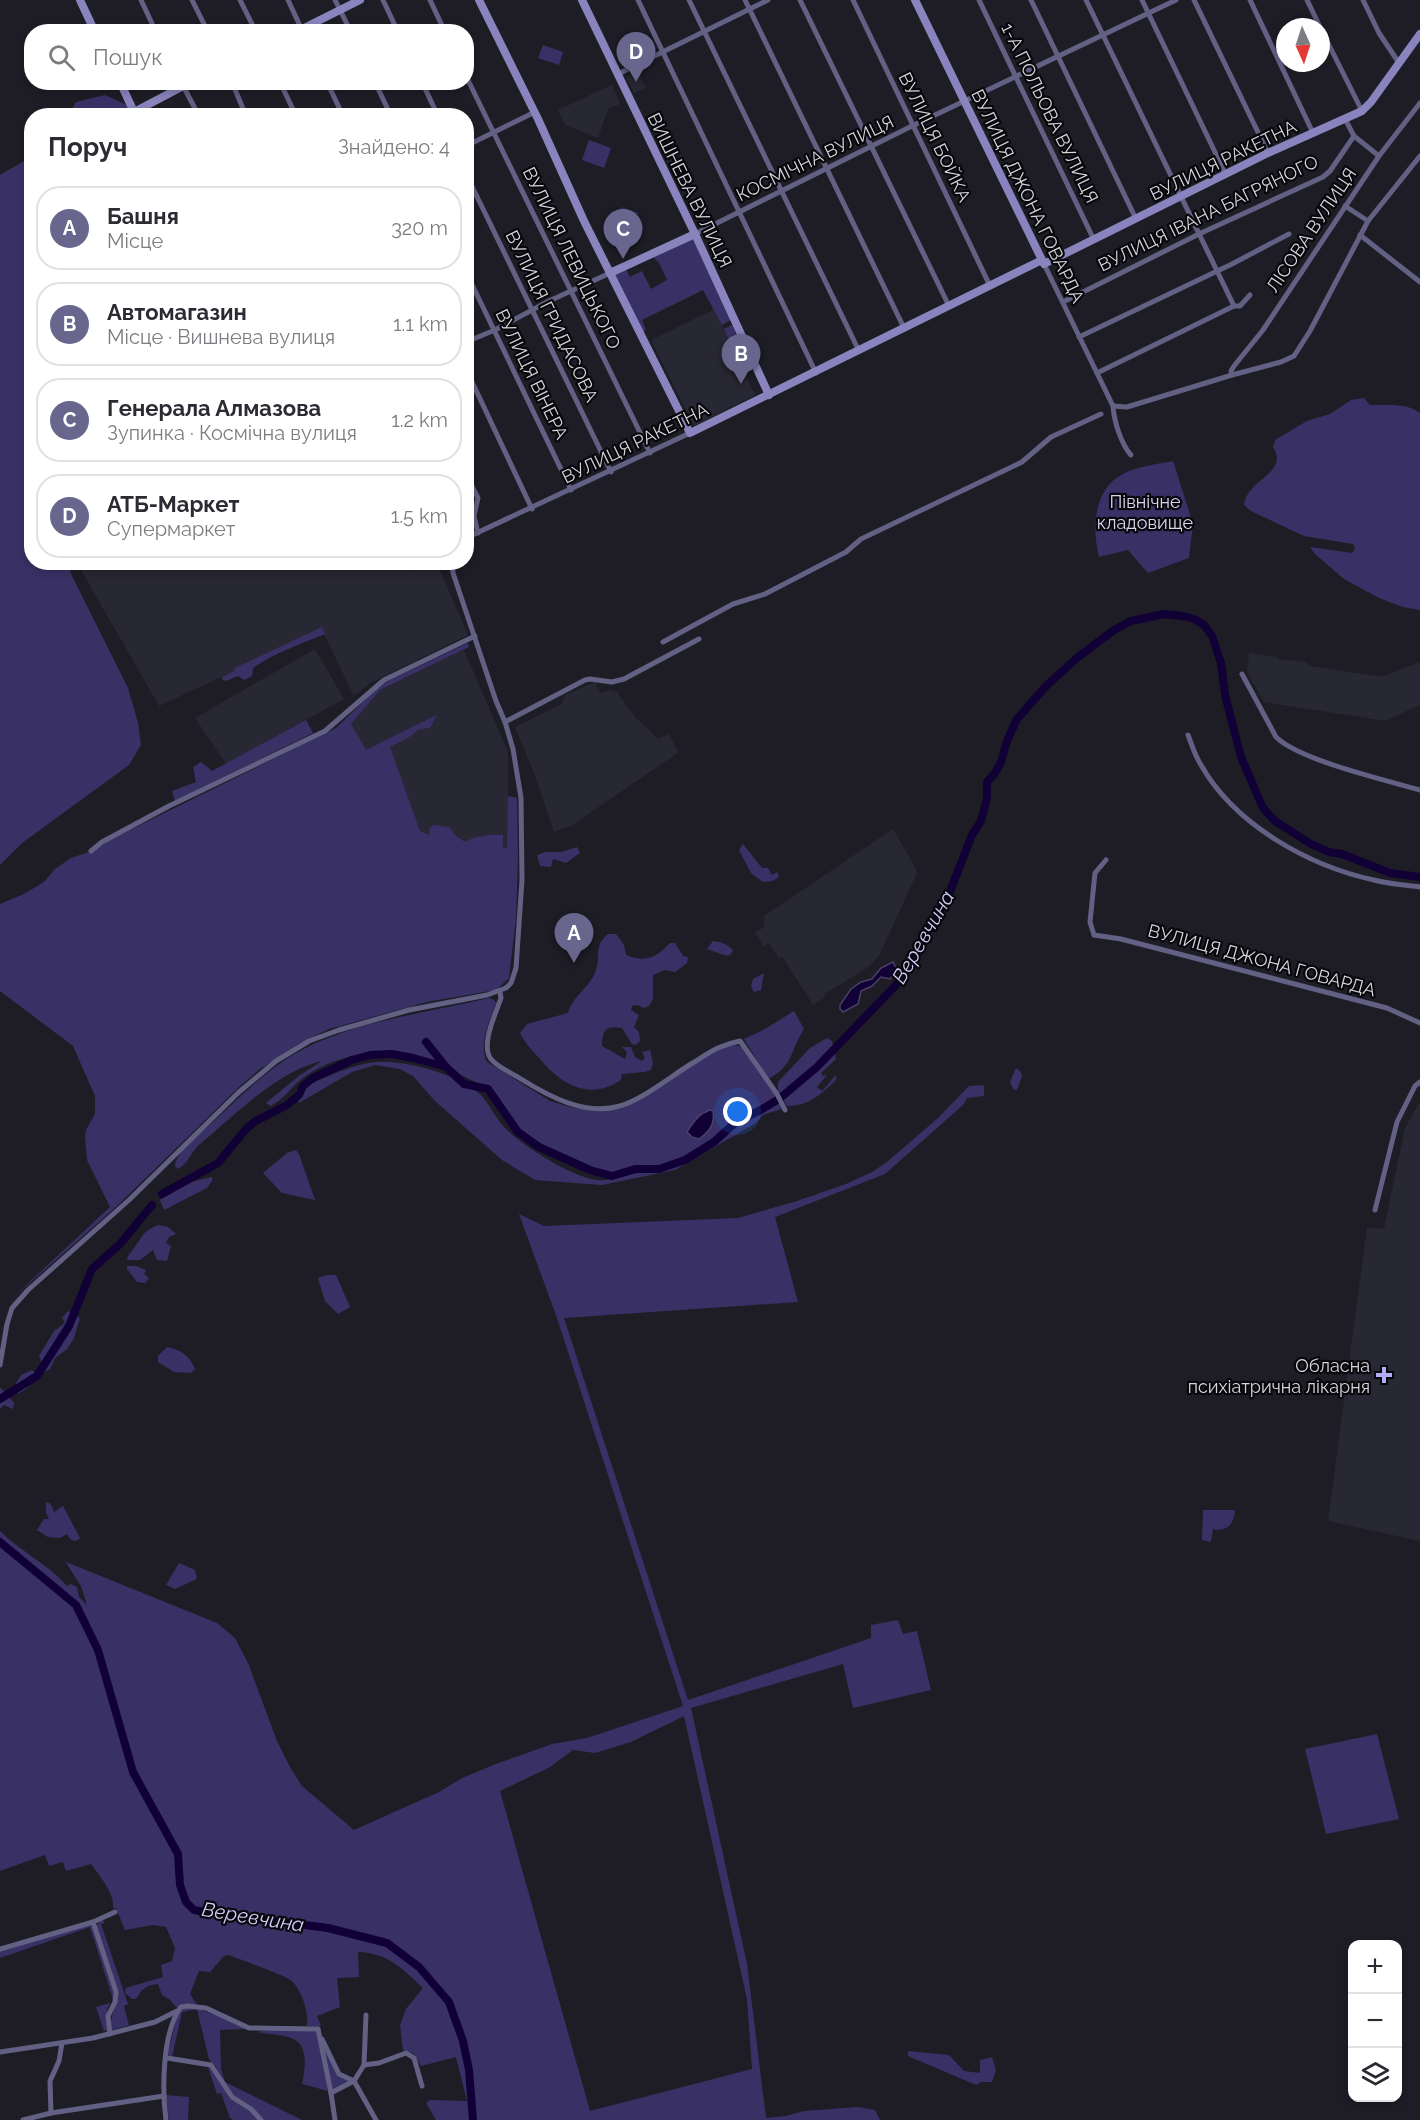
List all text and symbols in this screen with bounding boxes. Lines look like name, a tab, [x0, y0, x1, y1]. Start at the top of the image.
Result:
north arrow	[1276, 18, 1330, 72]
street label: 1-А ПОЛЬОВА ВУЛИЦЯ	[997, 20, 1103, 206]
search box	[24, 24, 474, 90]
pin: D	[616, 32, 656, 82]
icon: search	[45, 41, 78, 74]
text: Пошук	[93, 44, 163, 70]
street label: ВУЛИЦЯ БОЙКА	[895, 69, 975, 205]
street label: ВУЛИЦЯ ДЖОНА ГОВАРДА	[967, 86, 1089, 306]
street label: ВИШНЕВА ВУЛИЦЯ	[643, 109, 737, 271]
street label: КОСМІЧНА ВУЛИЦЯ	[733, 111, 897, 205]
street label: ВУЛИЦЯ РАКЕТНА	[1146, 115, 1300, 205]
text: Поруч	[48, 132, 127, 162]
text: Знайдено: 4	[338, 135, 450, 159]
street label: ВУЛИЦЯ ІВАНА БАГРЯНОГО	[1095, 150, 1321, 276]
street label: ВУЛИЦЯ ЛЕВИЦЬКОГО	[519, 164, 625, 352]
street label: ЛІСОВА ВУЛИЦЯ	[1262, 164, 1360, 296]
text: Башня	[107, 203, 179, 229]
pin: C	[604, 210, 642, 259]
text: A	[63, 216, 76, 240]
text: 320 m	[391, 216, 448, 240]
street label: ВУЛИЦЯ ГРИДАСОВА	[501, 227, 603, 405]
text: Місце	[107, 229, 163, 253]
text: Автомагазин	[107, 299, 247, 325]
street label: ВУЛИЦЯ ВІНЕРА	[491, 305, 573, 443]
text: B	[63, 312, 76, 336]
text: 1.1 km	[393, 312, 448, 336]
text: Місце · Вишнева вулиця	[107, 325, 335, 349]
pin: B	[722, 334, 760, 384]
text: Генерала Алмазова	[107, 395, 321, 421]
street label: ВУЛИЦЯ РАКЕТНА	[558, 398, 712, 488]
text: C	[63, 408, 76, 432]
text: 1.2 km	[391, 408, 448, 432]
text: Зупинка · Космічна вулиця	[107, 421, 357, 445]
text: АТБ-Маркет	[107, 491, 239, 517]
park label: Північне кладовище	[1097, 491, 1194, 533]
text: D	[62, 504, 77, 528]
text: 1.5 km	[391, 504, 448, 528]
text: Супермаркет	[107, 517, 235, 541]
water label: Веревчина	[887, 886, 959, 988]
pin: A	[554, 914, 594, 963]
street label: ВУЛИЦЯ ДЖОНА ГОВАРДА	[1146, 919, 1378, 1001]
your location	[723, 1097, 752, 1126]
place label: Обласна психіатрична лікарня	[1188, 1355, 1370, 1397]
marker: Обласна психіатрична лікарня	[1375, 1366, 1393, 1384]
water label: Веревчина	[200, 1897, 306, 1937]
map controls	[1348, 1940, 1402, 2102]
button: +	[1348, 1940, 1402, 1994]
button: −	[1348, 1994, 1402, 2048]
button: layers	[1348, 2048, 1402, 2102]

